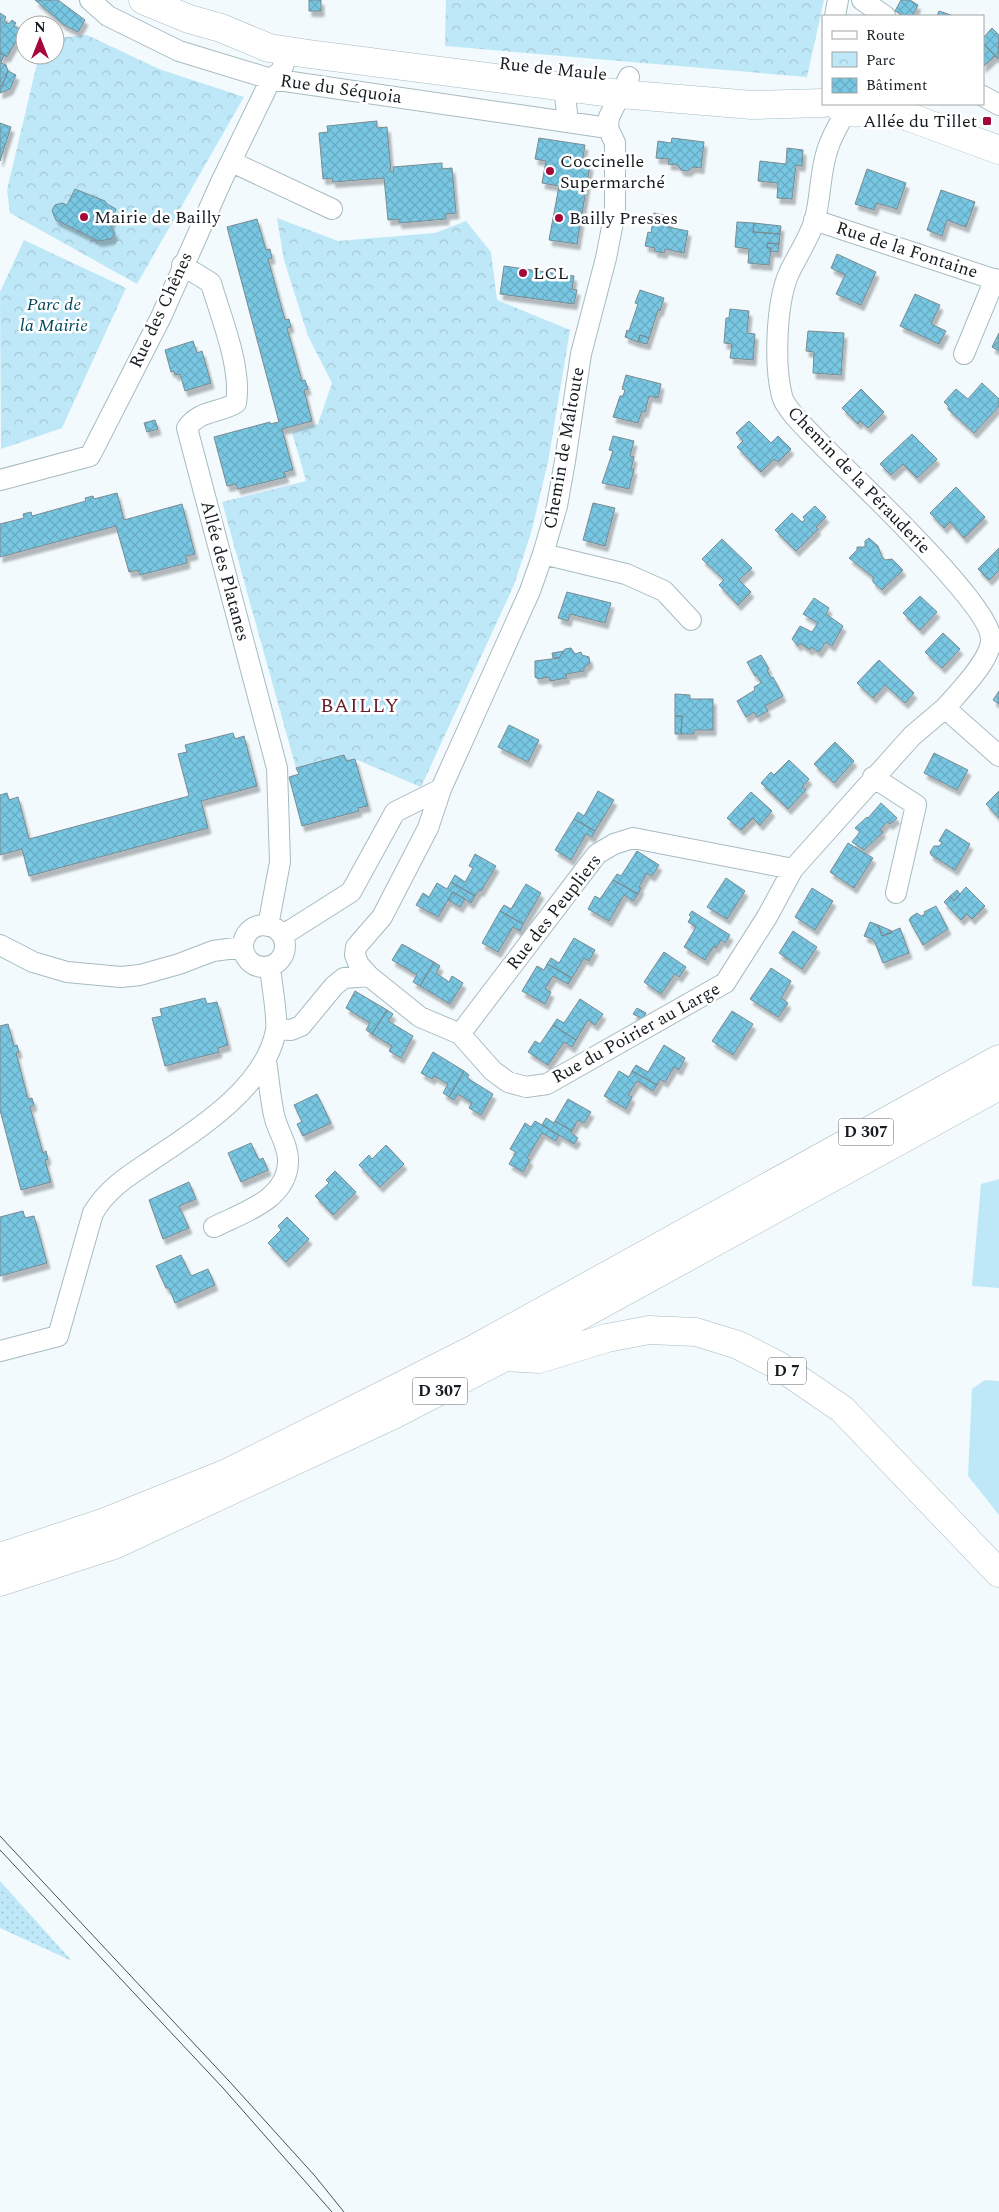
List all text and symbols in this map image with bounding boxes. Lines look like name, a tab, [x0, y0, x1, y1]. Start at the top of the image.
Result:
north arrow	[15, 15, 65, 65]
legend	[822, 15, 984, 105]
text: N	[34, 17, 46, 38]
text: Route	[866, 24, 905, 47]
text: Parc	[866, 49, 896, 72]
street label: Rue de Maule	[498, 50, 608, 88]
street label: Rue du Séquoia	[278, 67, 404, 111]
text: Bâtiment	[866, 74, 927, 97]
place label: Allée du Tillet	[863, 108, 977, 135]
marker: Allée du Tillet	[981, 115, 993, 127]
place label: Coccinelle Supermarché	[560, 148, 665, 196]
marker: Coccinelle Supermarché	[544, 165, 556, 177]
place label: Mairie de Bailly	[94, 204, 222, 231]
place label: Bailly Presses	[569, 205, 678, 232]
marker: Mairie de Bailly	[78, 211, 90, 223]
marker: Bailly Presses	[553, 212, 565, 224]
street label: Rue de la Fontaine	[833, 214, 981, 286]
street label: Rue des Chênes	[122, 247, 200, 373]
place label: LCL	[533, 260, 569, 287]
marker: LCL	[517, 267, 529, 279]
park label: Parc de la Mairie	[20, 291, 88, 339]
street label: Chemin de Maltoute	[536, 365, 592, 531]
street label: Chemin de la Pérauderie	[781, 400, 937, 560]
street label: Allée des Platanes	[193, 498, 257, 644]
district label: BAILLY	[320, 691, 400, 721]
street label: Rue des Peupliers	[500, 848, 608, 976]
street label: Rue du Poirier au Large	[547, 975, 725, 1091]
road number: D 307	[838, 1118, 894, 1146]
road number: D 7	[768, 1358, 806, 1384]
road number: D 307	[412, 1378, 468, 1404]

